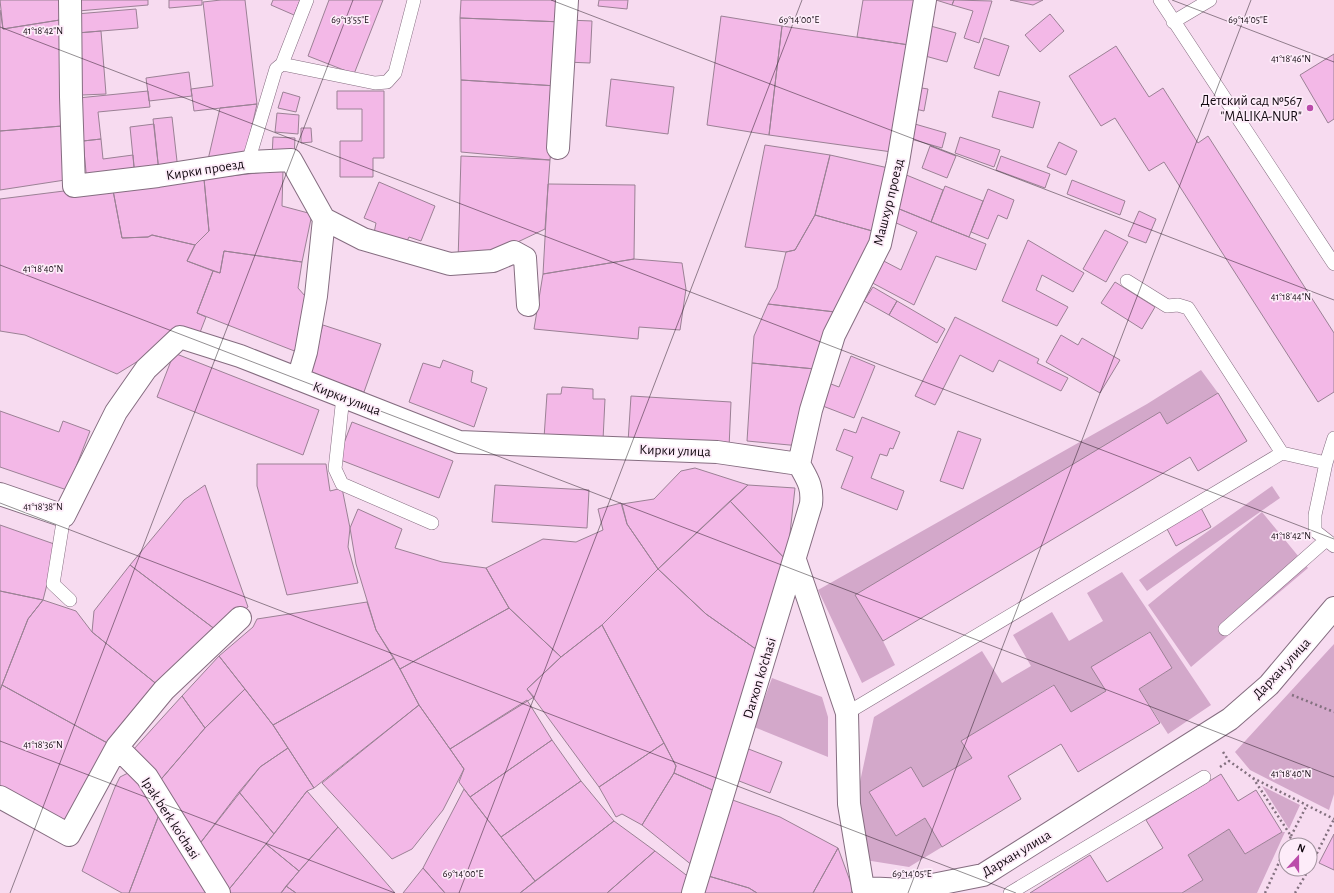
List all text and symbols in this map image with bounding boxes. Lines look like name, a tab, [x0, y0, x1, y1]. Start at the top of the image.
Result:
text: 69°13'55"E	[331, 15, 369, 25]
text: 69°14'00"E	[779, 15, 819, 25]
text: 69°14'05"E	[1228, 15, 1268, 25]
text: 41°18'42"N	[23, 26, 63, 36]
text: 41°18'46"N	[1271, 54, 1311, 64]
place label: Детский сад №567 "MALIKA-NUR"	[1201, 94, 1302, 124]
marker: Детский сад №567 "MALIKA-NUR"	[1305, 103, 1315, 113]
street label: Кирки проезд	[165, 157, 245, 183]
street label: Машхур проезд	[871, 157, 907, 247]
text: 41°18'40"N	[23, 264, 63, 274]
text: 41°18'44"N	[1271, 292, 1311, 302]
street label: Кирки улица	[311, 380, 383, 419]
street label: Кирки улица	[639, 443, 712, 459]
text: 41°18'38"N	[23, 502, 63, 512]
text: 41°18'42"N	[1271, 531, 1311, 541]
street label: Дархан улица	[1250, 635, 1314, 702]
street label: Darxon ko'chasi	[741, 636, 779, 720]
text: 41°18'36"N	[23, 740, 63, 750]
text: 41°18'40"N	[1271, 769, 1311, 779]
street label: Ipak berk ko'chasi	[138, 775, 202, 862]
street label: Дархан улица	[980, 828, 1054, 880]
north arrow	[1278, 837, 1318, 877]
text: N	[1296, 842, 1307, 855]
text: 69°14'00"E	[443, 869, 483, 879]
text: 69°14'05"E	[892, 869, 932, 879]

